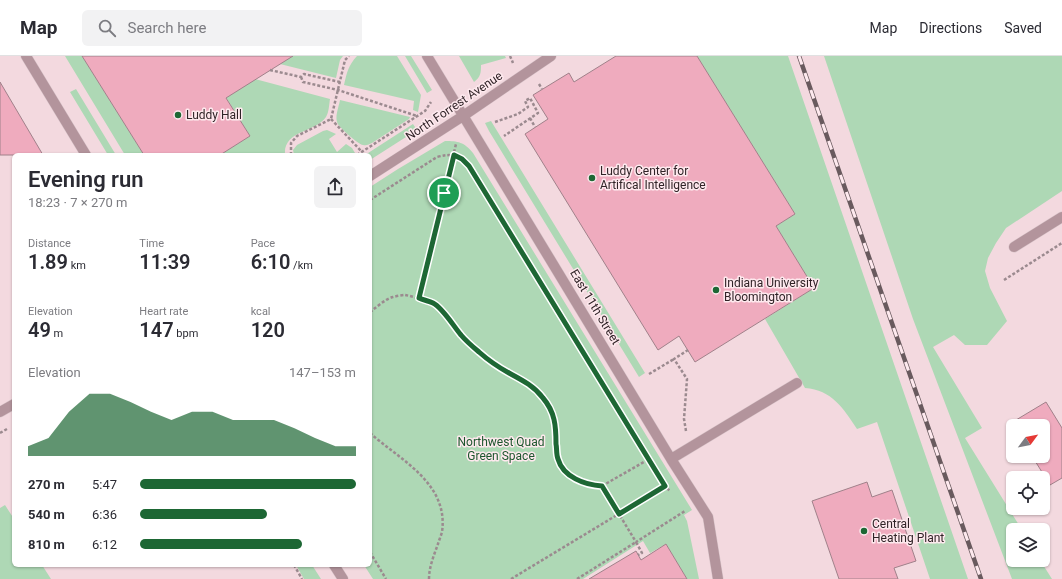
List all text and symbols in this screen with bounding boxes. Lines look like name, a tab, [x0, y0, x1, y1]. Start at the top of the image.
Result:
search box	[82, 10, 362, 46]
text: Map	[20, 16, 58, 39]
icon: search	[96, 17, 118, 39]
text: Search here	[128, 19, 206, 37]
text: Map	[870, 20, 897, 36]
text: Directions	[919, 20, 982, 36]
text: Saved	[1004, 20, 1042, 36]
street label: North Forrest Avenue	[403, 69, 505, 143]
place label: Luddy Hall	[186, 108, 242, 122]
marker: Luddy Hall	[173, 110, 183, 120]
place label: Luddy Center for Artifical Intelligence	[600, 164, 706, 192]
button: share	[314, 166, 356, 208]
text: Evening run	[28, 167, 144, 192]
marker: Luddy Center for Artifical Intelligence	[587, 173, 597, 183]
pin	[427, 176, 461, 210]
icon: arrive	[433, 182, 455, 204]
text: 18:23 · 7 × 270 m	[28, 195, 127, 210]
text: Distance	[28, 237, 71, 250]
text: Time	[139, 237, 164, 250]
text: Pace	[251, 237, 275, 250]
text: 1.89	[28, 250, 68, 274]
text: 11:39	[139, 250, 190, 274]
text: 6:10	[251, 250, 290, 274]
text: km	[68, 259, 86, 272]
text: /km	[290, 259, 313, 272]
street label: East 11th Street	[567, 267, 623, 347]
place label: Indiana University Bloomington	[724, 276, 819, 304]
marker: Indiana University Bloomington	[711, 285, 721, 295]
text: Elevation	[28, 305, 73, 318]
text: Heart rate	[139, 305, 188, 318]
text: kcal	[251, 305, 271, 318]
text: 49	[28, 318, 51, 342]
text: 147	[139, 318, 174, 342]
text: 120	[251, 318, 285, 342]
text: m	[51, 327, 63, 340]
text: bpm	[174, 327, 198, 340]
text: Elevation	[28, 365, 81, 380]
text: 147–153 m	[289, 365, 356, 380]
north arrow	[1006, 419, 1050, 463]
map controls	[1006, 419, 1050, 567]
park label: Northwest Quad Green Space	[458, 435, 544, 463]
button: locate	[1006, 471, 1050, 515]
text: 270 m	[28, 477, 65, 492]
text: 5:47	[92, 477, 117, 492]
text: 540 m	[28, 507, 65, 522]
text: 6:36	[92, 507, 117, 522]
place label: Central Heating Plant	[872, 517, 944, 545]
button: layers	[1006, 523, 1050, 567]
marker: Central Heating Plant	[859, 526, 869, 536]
text: 810 m	[28, 537, 65, 552]
text: 6:12	[92, 537, 117, 552]

